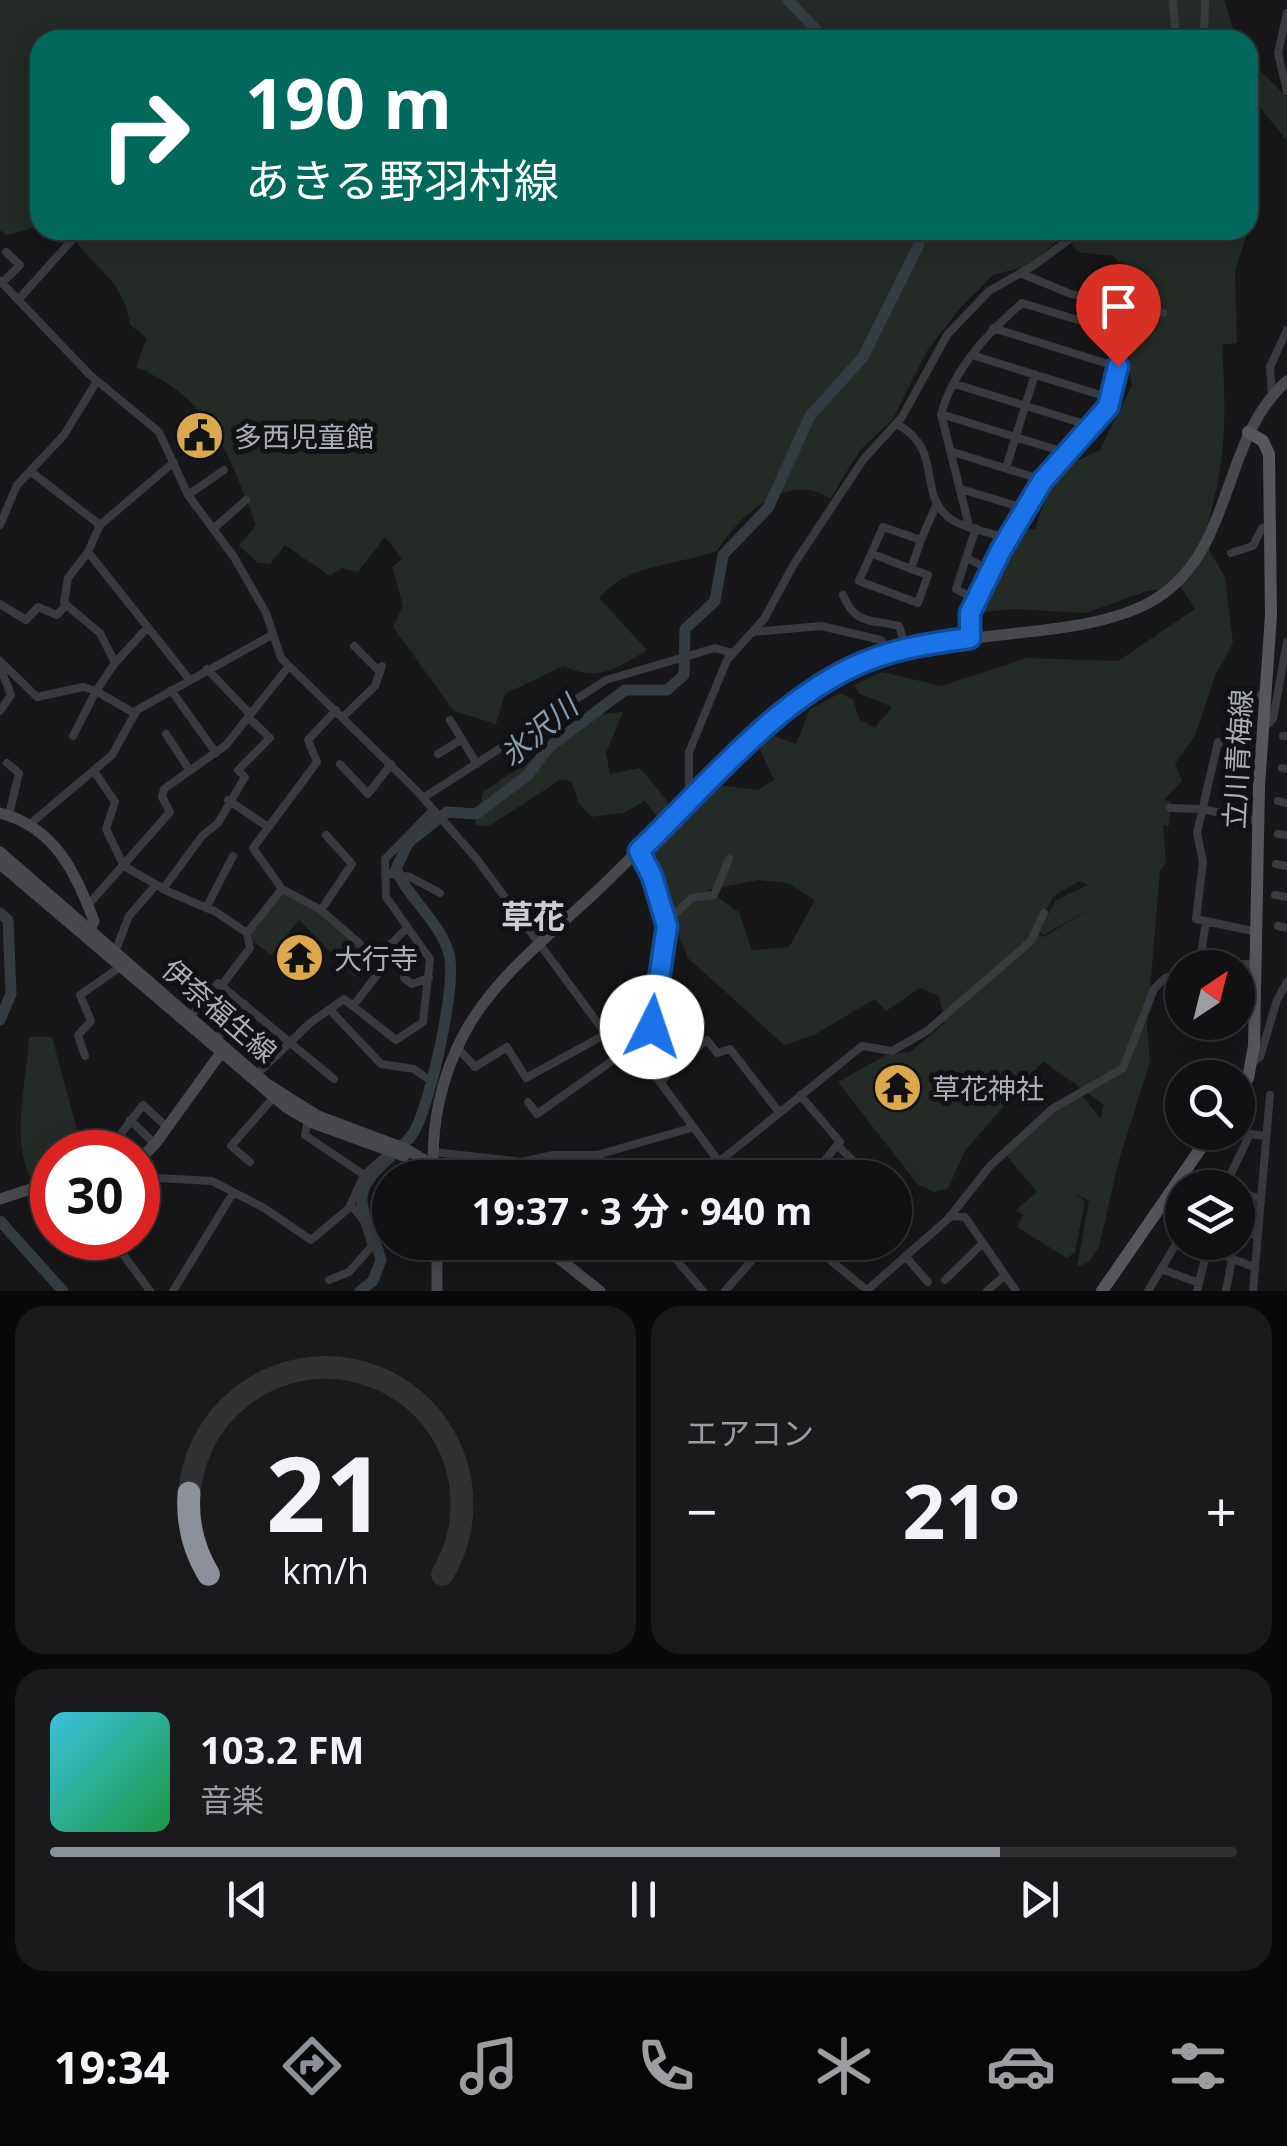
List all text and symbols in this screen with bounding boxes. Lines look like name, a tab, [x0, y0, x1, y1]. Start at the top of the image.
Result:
text: 190 m	[245, 54, 452, 150]
icon: right	[80, 70, 210, 200]
text: あきる野羽村線	[245, 149, 559, 210]
pin	[1076, 264, 1161, 367]
icon: arrive	[1091, 279, 1146, 334]
public building icon: 多西児童館	[173, 410, 225, 462]
place label: 多西児童館	[234, 417, 374, 455]
water label: 氷沢川	[490, 683, 588, 775]
street label: 立川青梅線	[1214, 688, 1260, 830]
district label: 草花	[501, 894, 565, 937]
temple icon: 大行寺	[273, 932, 325, 984]
place label: 大行寺	[334, 939, 418, 977]
street label: 伊奈福生線	[155, 950, 285, 1070]
north arrow	[1165, 950, 1255, 1040]
map controls	[1165, 950, 1255, 1260]
position arrow	[600, 975, 704, 1079]
button: search	[1165, 1060, 1255, 1150]
temple icon: 草花神社	[871, 1062, 923, 1114]
place label: 草花神社	[932, 1069, 1044, 1107]
speed limit sign: 30	[30, 1130, 160, 1260]
button: layers	[1165, 1170, 1255, 1260]
text: 19:37 · 3 分 · 940 m	[472, 1184, 812, 1236]
text: エアコン	[686, 1411, 814, 1454]
text: 21	[266, 1421, 385, 1562]
text: 21°	[903, 1459, 1020, 1561]
text: −	[686, 1473, 717, 1548]
text: +	[1206, 1473, 1237, 1548]
text: km/h	[282, 1546, 369, 1594]
text: 103.2 FM	[200, 1723, 364, 1775]
text: 音楽	[200, 1778, 264, 1821]
icon: previous	[220, 1872, 275, 1927]
icon: pause	[616, 1872, 671, 1927]
icon: next	[1012, 1872, 1067, 1927]
icon: directions	[277, 2031, 347, 2101]
icon: music	[454, 2031, 524, 2101]
icon: phone	[631, 2031, 701, 2101]
icon: climate	[809, 2031, 879, 2101]
icon: car	[986, 2031, 1056, 2101]
icon: filters	[1163, 2031, 1233, 2101]
text: 19:34	[54, 2036, 169, 2097]

